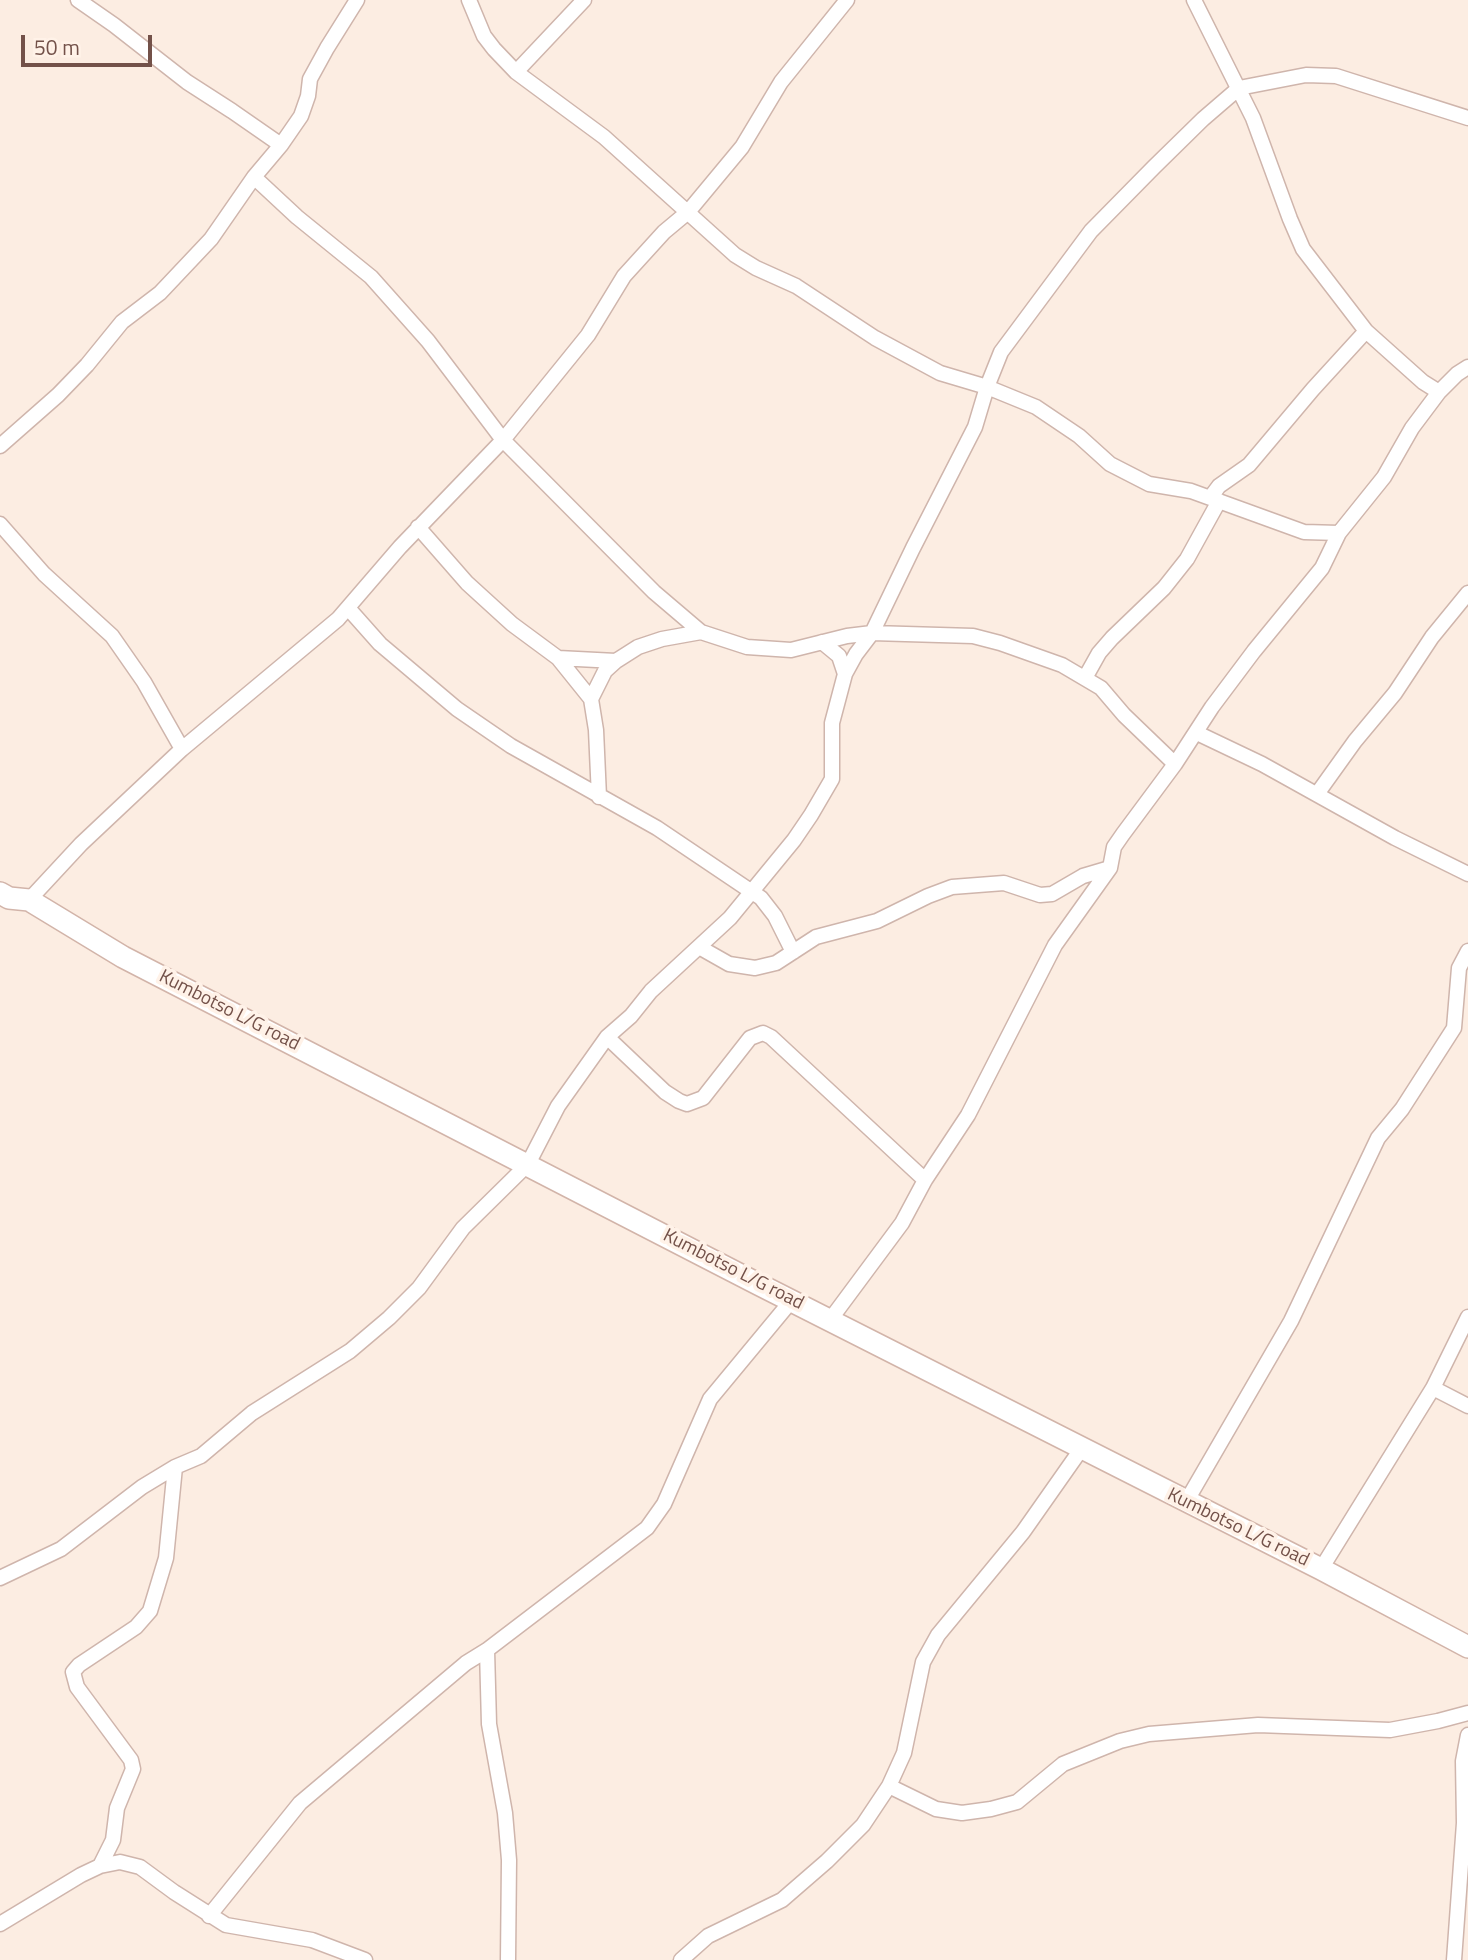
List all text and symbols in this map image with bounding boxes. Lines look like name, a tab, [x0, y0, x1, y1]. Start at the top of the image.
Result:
scale bar	[24, 21, 156, 65]
text: 50 m	[34, 31, 80, 63]
street label: Kumbotso L/G road	[155, 966, 303, 1056]
street label: Kumbotso L/G road	[659, 1225, 807, 1315]
street label: Kumbotso L/G road	[1163, 1484, 1313, 1572]

